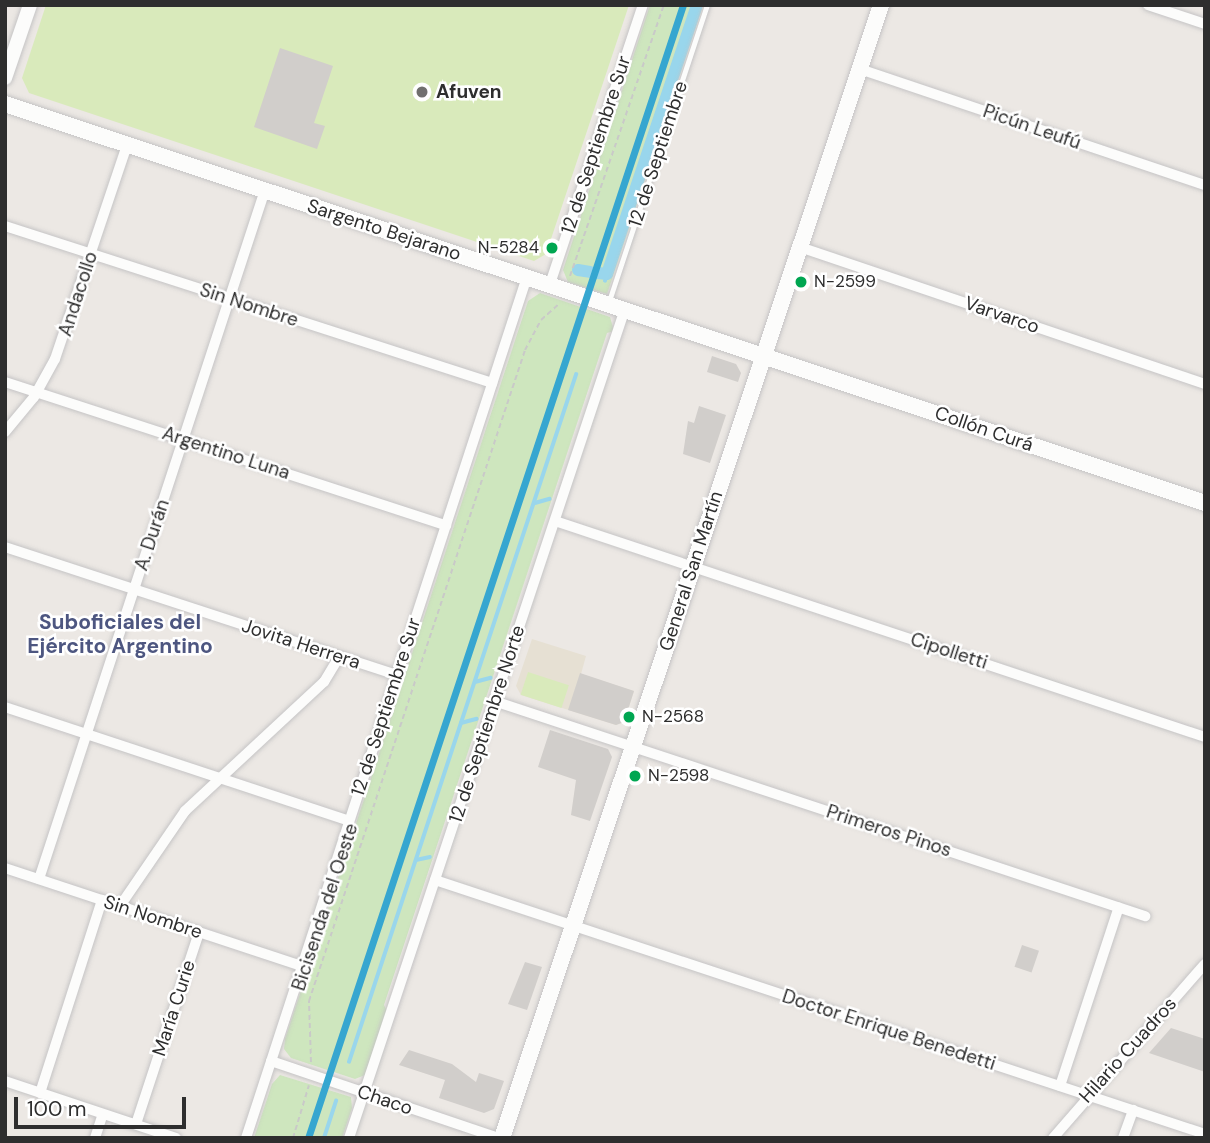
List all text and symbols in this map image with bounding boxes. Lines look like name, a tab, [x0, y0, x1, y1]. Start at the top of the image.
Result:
street label: 12 de Septiembre Sur	[556, 53, 636, 237]
street label: 12 de Septiembre	[624, 78, 692, 230]
place label: Afuven	[436, 81, 502, 103]
marker: Afuven	[414, 84, 430, 100]
street label: Picún Leufú	[980, 100, 1084, 154]
street label: Sargento Bejarano	[304, 194, 464, 266]
place label: N-5284	[478, 238, 539, 258]
marker: N-5284	[545, 241, 559, 255]
street label: Andacollo	[54, 249, 102, 339]
place label: N-2599	[814, 272, 876, 292]
marker: N-2599	[794, 275, 808, 289]
street label: Sin Nombre	[197, 278, 301, 332]
street label: Varvarco	[962, 292, 1042, 338]
street label: Collón Curá	[932, 402, 1036, 456]
street label: Argentino Luna	[159, 422, 293, 484]
street label: General San Martín	[654, 488, 728, 654]
street label: A. Durán	[130, 496, 174, 574]
district label: Suboficiales del Ejército Argentino	[27, 609, 213, 659]
street label: Jovita Herrera	[239, 614, 363, 674]
street label: 12 de Septiembre Sur	[346, 615, 426, 799]
street label: 12 de Septiembre Norte	[444, 622, 530, 826]
street label: Cipolletti	[908, 628, 990, 674]
place label: N-2568	[642, 707, 704, 727]
marker: N-2568	[622, 710, 636, 724]
place label: N-2598	[648, 766, 709, 786]
marker: N-2598	[628, 769, 642, 783]
street label: Primeros Pinos	[824, 800, 954, 862]
street label: Bicisenda del Oeste	[287, 820, 363, 994]
street label: Sin Nombre	[101, 890, 205, 944]
street label: María Curie	[148, 957, 200, 1059]
street label: Doctor Enrique Benedetti	[779, 985, 999, 1075]
street label: Hilario Cuadros	[1075, 993, 1181, 1107]
street label: Chaco	[354, 1080, 416, 1120]
scale bar	[18, 1084, 189, 1128]
text: 100 m	[27, 1095, 87, 1123]

